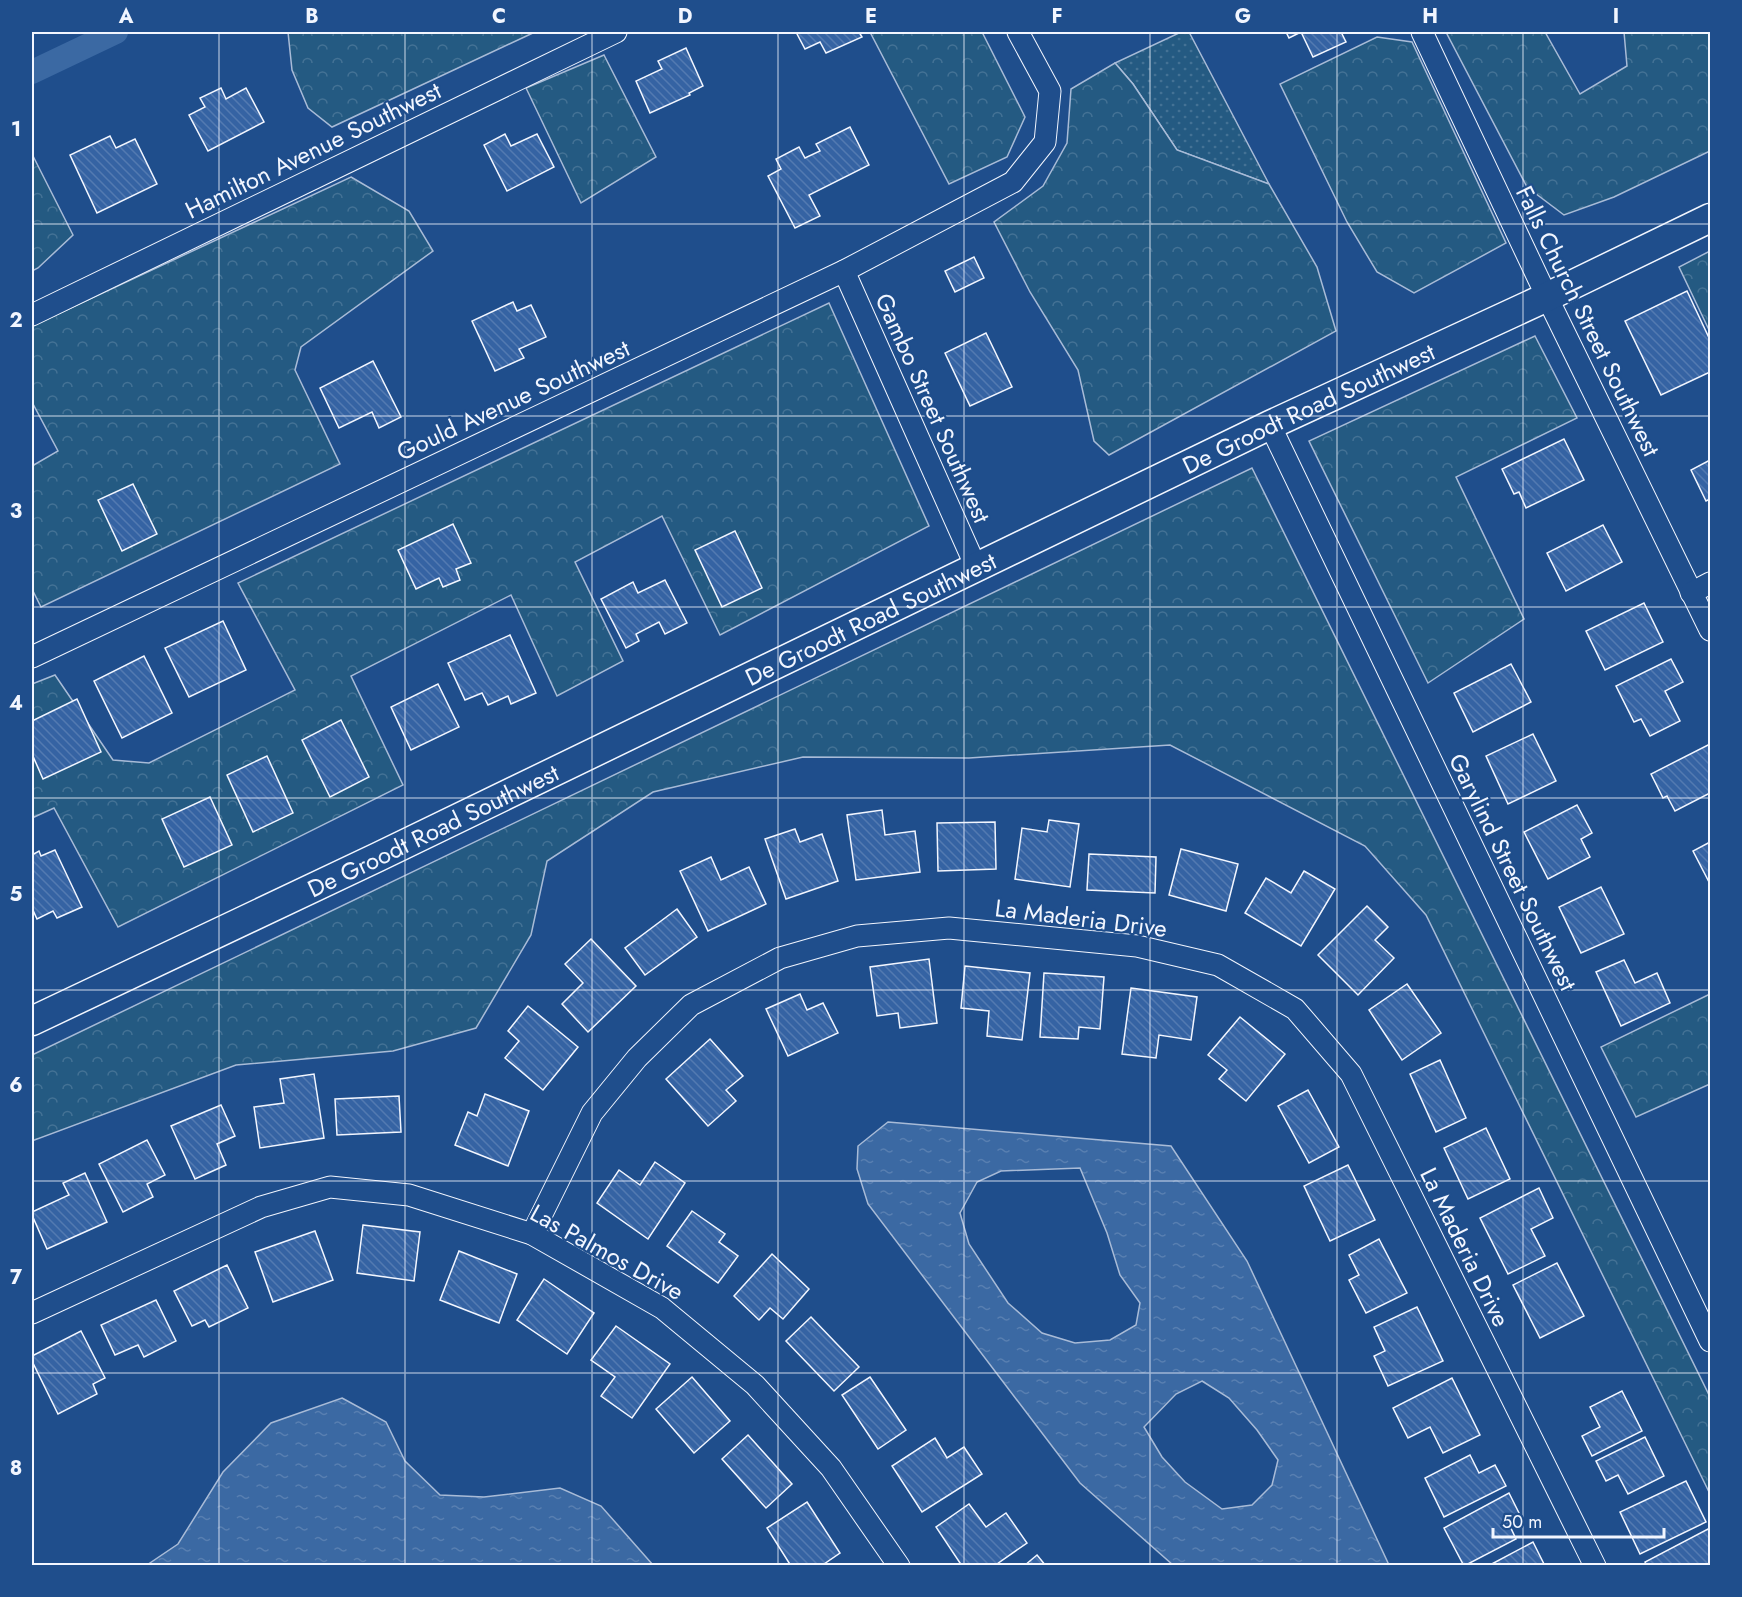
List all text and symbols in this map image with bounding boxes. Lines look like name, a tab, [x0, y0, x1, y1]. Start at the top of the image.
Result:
text: A	[118, 2, 134, 31]
text: B	[305, 2, 319, 31]
text: C	[492, 2, 506, 31]
text: D	[678, 2, 692, 31]
text: E	[865, 2, 877, 31]
text: F	[1051, 2, 1063, 31]
text: G	[1235, 2, 1251, 31]
text: H	[1422, 2, 1438, 31]
text: I	[1613, 2, 1619, 31]
street label: Hamilton Avenue Southwest	[179, 73, 447, 227]
text: 1	[11, 115, 21, 144]
street label: Falls Church Street Southwest	[1507, 180, 1669, 462]
street label: Gambo Street Southwest	[867, 288, 1000, 529]
text: 2	[9, 306, 23, 335]
street label: Gould Avenue Southwest	[391, 330, 635, 469]
street label: De Groodt Road Southwest	[1176, 334, 1441, 482]
text: 3	[10, 497, 22, 526]
street label: De Groodt Road Southwest	[739, 543, 1002, 694]
text: 4	[9, 689, 23, 718]
street label: Garylind Street Southwest	[1440, 747, 1586, 997]
street label: De Groodt Road Southwest	[301, 755, 565, 906]
text: 5	[10, 880, 23, 909]
street label: La Maderia Drive	[993, 890, 1169, 946]
text: 6	[9, 1071, 23, 1100]
street label: La Maderia Drive	[1411, 1162, 1519, 1332]
street label: Las Palmos Drive	[524, 1195, 690, 1309]
text: 7	[10, 1263, 23, 1292]
text: 8	[10, 1454, 22, 1483]
scale bar	[1493, 1501, 1664, 1539]
text: 50 m	[1502, 1509, 1542, 1535]

